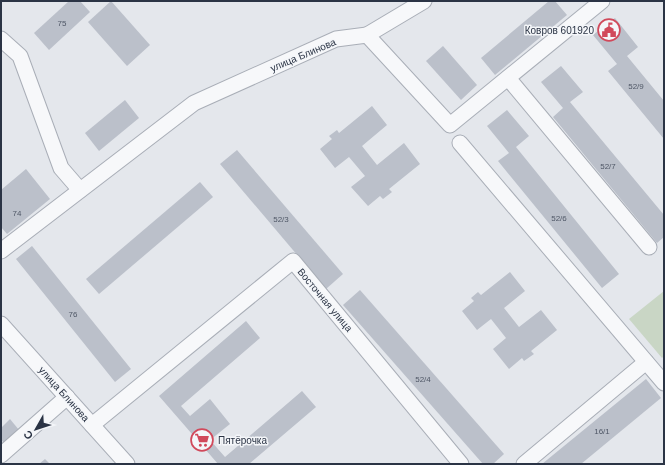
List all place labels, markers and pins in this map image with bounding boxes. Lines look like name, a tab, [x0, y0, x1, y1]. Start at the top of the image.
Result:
public building icon: Ковров 601920	[596, 17, 622, 43]
place label: Ковров 601920	[525, 25, 594, 36]
supermarket icon: Пятёрочка	[189, 427, 215, 453]
place label: Пятёрочка	[218, 435, 267, 446]

